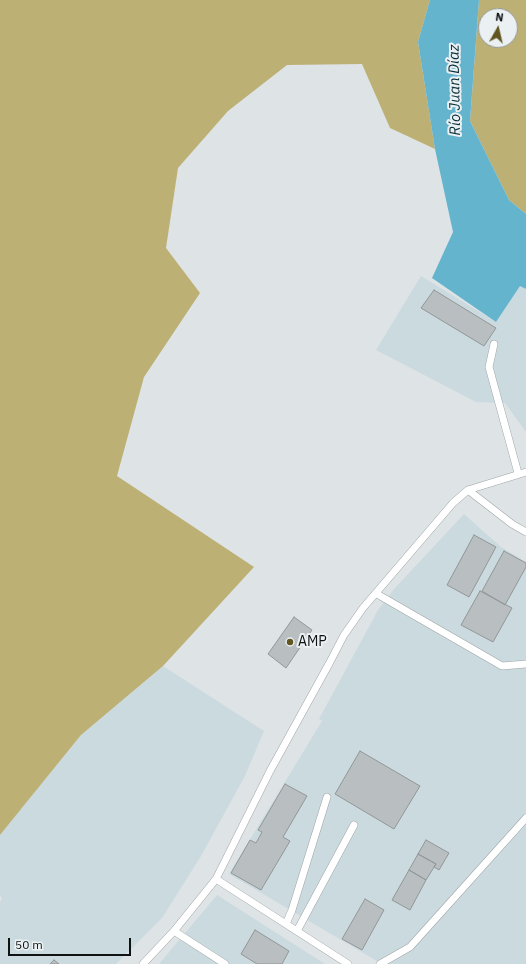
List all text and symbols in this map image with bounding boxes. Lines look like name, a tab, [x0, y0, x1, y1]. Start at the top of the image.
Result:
north arrow	[478, 8, 518, 48]
text: N	[495, 10, 504, 25]
water label: Río Juan Díaz	[445, 44, 465, 136]
place label: AMP	[298, 634, 327, 650]
marker: AMP	[285, 637, 295, 647]
scale bar	[10, 930, 133, 956]
text: 50 m	[15, 937, 43, 952]

